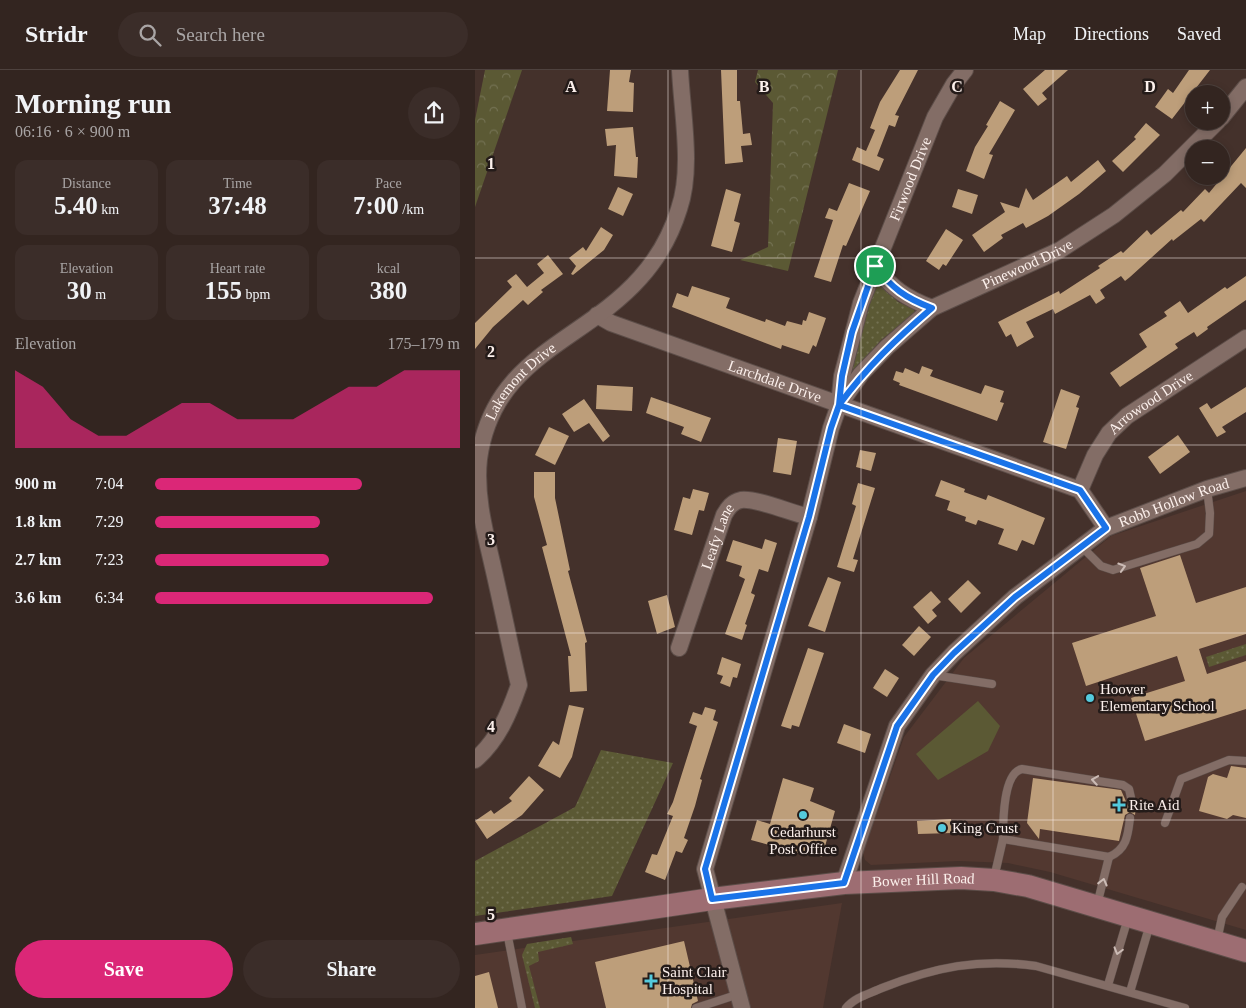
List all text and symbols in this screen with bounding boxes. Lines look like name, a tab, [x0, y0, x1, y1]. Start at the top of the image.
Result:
search box	[118, 12, 468, 57]
text: Stridr	[25, 21, 88, 47]
icon: search	[136, 21, 164, 49]
text: Search here	[176, 24, 265, 45]
text: Map	[1013, 24, 1046, 44]
text: Directions	[1074, 24, 1149, 44]
text: Saved	[1177, 24, 1221, 44]
text: A	[565, 78, 577, 95]
text: B	[759, 78, 770, 95]
text: C	[951, 78, 963, 95]
text: D	[1144, 78, 1156, 95]
map controls	[1185, 85, 1230, 185]
button: +	[1185, 85, 1230, 130]
button: share	[408, 87, 460, 139]
text: Morning run	[15, 88, 171, 119]
text: 06:16 · 6 × 900 m	[15, 123, 130, 140]
street label: Firwood Drive	[887, 134, 934, 223]
button: −	[1185, 140, 1230, 185]
text: 1	[487, 155, 495, 172]
text: Distance	[62, 176, 111, 191]
text: Time	[223, 176, 252, 191]
text: Pace	[375, 176, 402, 191]
text: 5.40	[54, 192, 98, 219]
text: 37:48	[208, 192, 267, 219]
text: 7:00	[353, 192, 399, 219]
text: km	[98, 202, 119, 217]
text: /km	[399, 202, 424, 217]
street label: Pinewood Drive	[980, 236, 1076, 292]
pin	[854, 245, 896, 287]
icon: arrive	[861, 252, 889, 280]
text: Elevation	[60, 261, 113, 276]
text: Heart rate	[210, 261, 265, 276]
text: kcal	[377, 261, 400, 276]
text: 30	[67, 277, 92, 304]
text: 155	[205, 277, 242, 304]
text: 380	[370, 277, 407, 304]
text: m	[92, 287, 106, 302]
text: bpm	[242, 287, 270, 302]
text: Elevation	[15, 335, 76, 352]
text: 175–179 m	[388, 335, 460, 352]
street label: Lakemont Drive	[482, 339, 559, 422]
text: 2	[487, 343, 495, 360]
street label: Larchdale Drive	[726, 357, 824, 405]
street label: Arrowood Drive	[1105, 367, 1196, 437]
text: 900 m	[15, 475, 56, 492]
text: 7:04	[95, 475, 123, 492]
street label: Robb Hollow Road	[1116, 475, 1231, 530]
street label: Leafy Lane	[698, 500, 737, 571]
text: 1.8 km	[15, 513, 61, 530]
text: 7:29	[95, 513, 123, 530]
text: 3	[487, 531, 495, 548]
text: 2.7 km	[15, 551, 61, 568]
text: 7:23	[95, 551, 123, 568]
one-way arrow	[1117, 563, 1125, 573]
text: 3.6 km	[15, 589, 61, 606]
text: 6:34	[95, 589, 123, 606]
place label: Hoover Elementary School	[1100, 681, 1215, 714]
marker: Hoover Elementary School	[1084, 692, 1096, 704]
text: 4	[487, 718, 495, 735]
one-way arrow	[1091, 775, 1099, 786]
place label: Rite Aid	[1129, 797, 1180, 813]
marker: Rite Aid	[1113, 799, 1125, 811]
marker: Cedarhurst Post Office	[797, 809, 809, 821]
place label: King Crust	[952, 820, 1019, 836]
marker: King Crust	[936, 822, 948, 834]
place label: Cedarhurst Post Office	[769, 824, 837, 857]
street label: Bower Hill Road	[872, 870, 976, 890]
one-way arrow	[1097, 877, 1108, 886]
text: 5	[487, 906, 495, 923]
button: Save	[15, 940, 233, 998]
button: Share	[243, 940, 460, 998]
one-way arrow	[1114, 946, 1124, 954]
place label: Saint Clair Hospital	[662, 964, 727, 997]
marker: Saint Clair Hospital	[644, 974, 658, 988]

